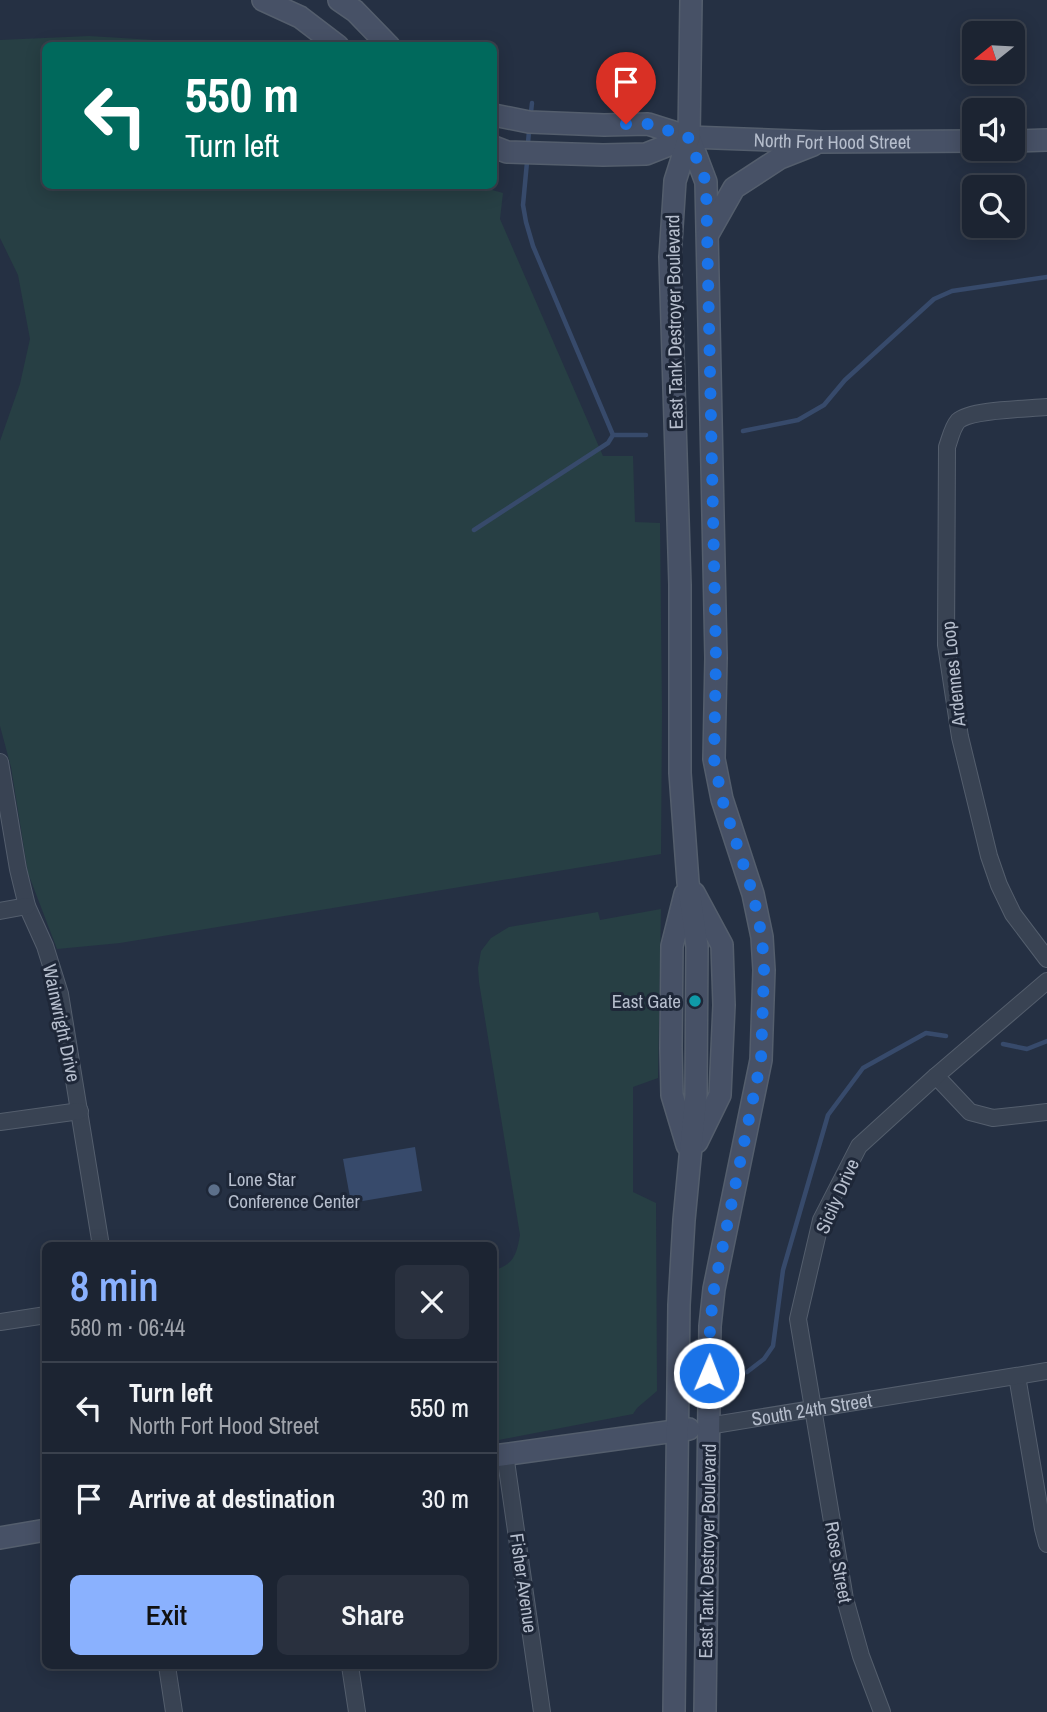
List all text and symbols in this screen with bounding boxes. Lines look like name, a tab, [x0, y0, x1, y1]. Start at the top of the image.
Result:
north arrow	[962, 21, 1026, 84]
map controls	[962, 21, 1025, 238]
pin	[596, 52, 656, 124]
text: 550 m	[185, 61, 299, 127]
icon: arrive	[607, 63, 645, 101]
icon: left	[70, 70, 161, 161]
button: sound	[962, 98, 1025, 161]
text: Turn left	[185, 124, 279, 167]
street label: North Fort Hood Street	[753, 126, 911, 155]
button: search	[962, 175, 1025, 238]
street label: East Tank Destroyer Boulevard	[659, 214, 689, 430]
street label: Ardennes Loop	[935, 620, 972, 729]
street label: Wainwright Drive	[37, 962, 87, 1084]
place label: East Gate	[612, 988, 681, 1014]
marker: East Gate	[687, 993, 703, 1009]
street label: Sicily Drive	[809, 1154, 865, 1238]
place label: Lone Star Conference Center	[228, 1166, 360, 1214]
marker: Lone Star Conference Center	[206, 1182, 222, 1198]
text: 8 min	[70, 1258, 159, 1314]
button: close	[395, 1265, 469, 1339]
text: 580 m · 06:44	[70, 1312, 185, 1343]
position arrow	[672, 1336, 746, 1410]
text: Turn left	[129, 1375, 213, 1410]
street label: South 24th Street	[750, 1387, 874, 1432]
icon: left	[70, 1389, 108, 1427]
text: 550 m	[410, 1390, 469, 1425]
text: North Fort Hood Street	[129, 1410, 319, 1441]
street label: East Tank Destroyer Boulevard	[692, 1443, 722, 1659]
icon: arrive	[70, 1480, 108, 1518]
text: Arrive at destination	[129, 1481, 335, 1516]
text: 30 m	[422, 1481, 469, 1516]
street label: Rose Street	[819, 1519, 859, 1605]
street label: Fisher Avenue	[504, 1532, 544, 1634]
button: Exit	[70, 1575, 263, 1655]
button: Share	[277, 1575, 469, 1655]

